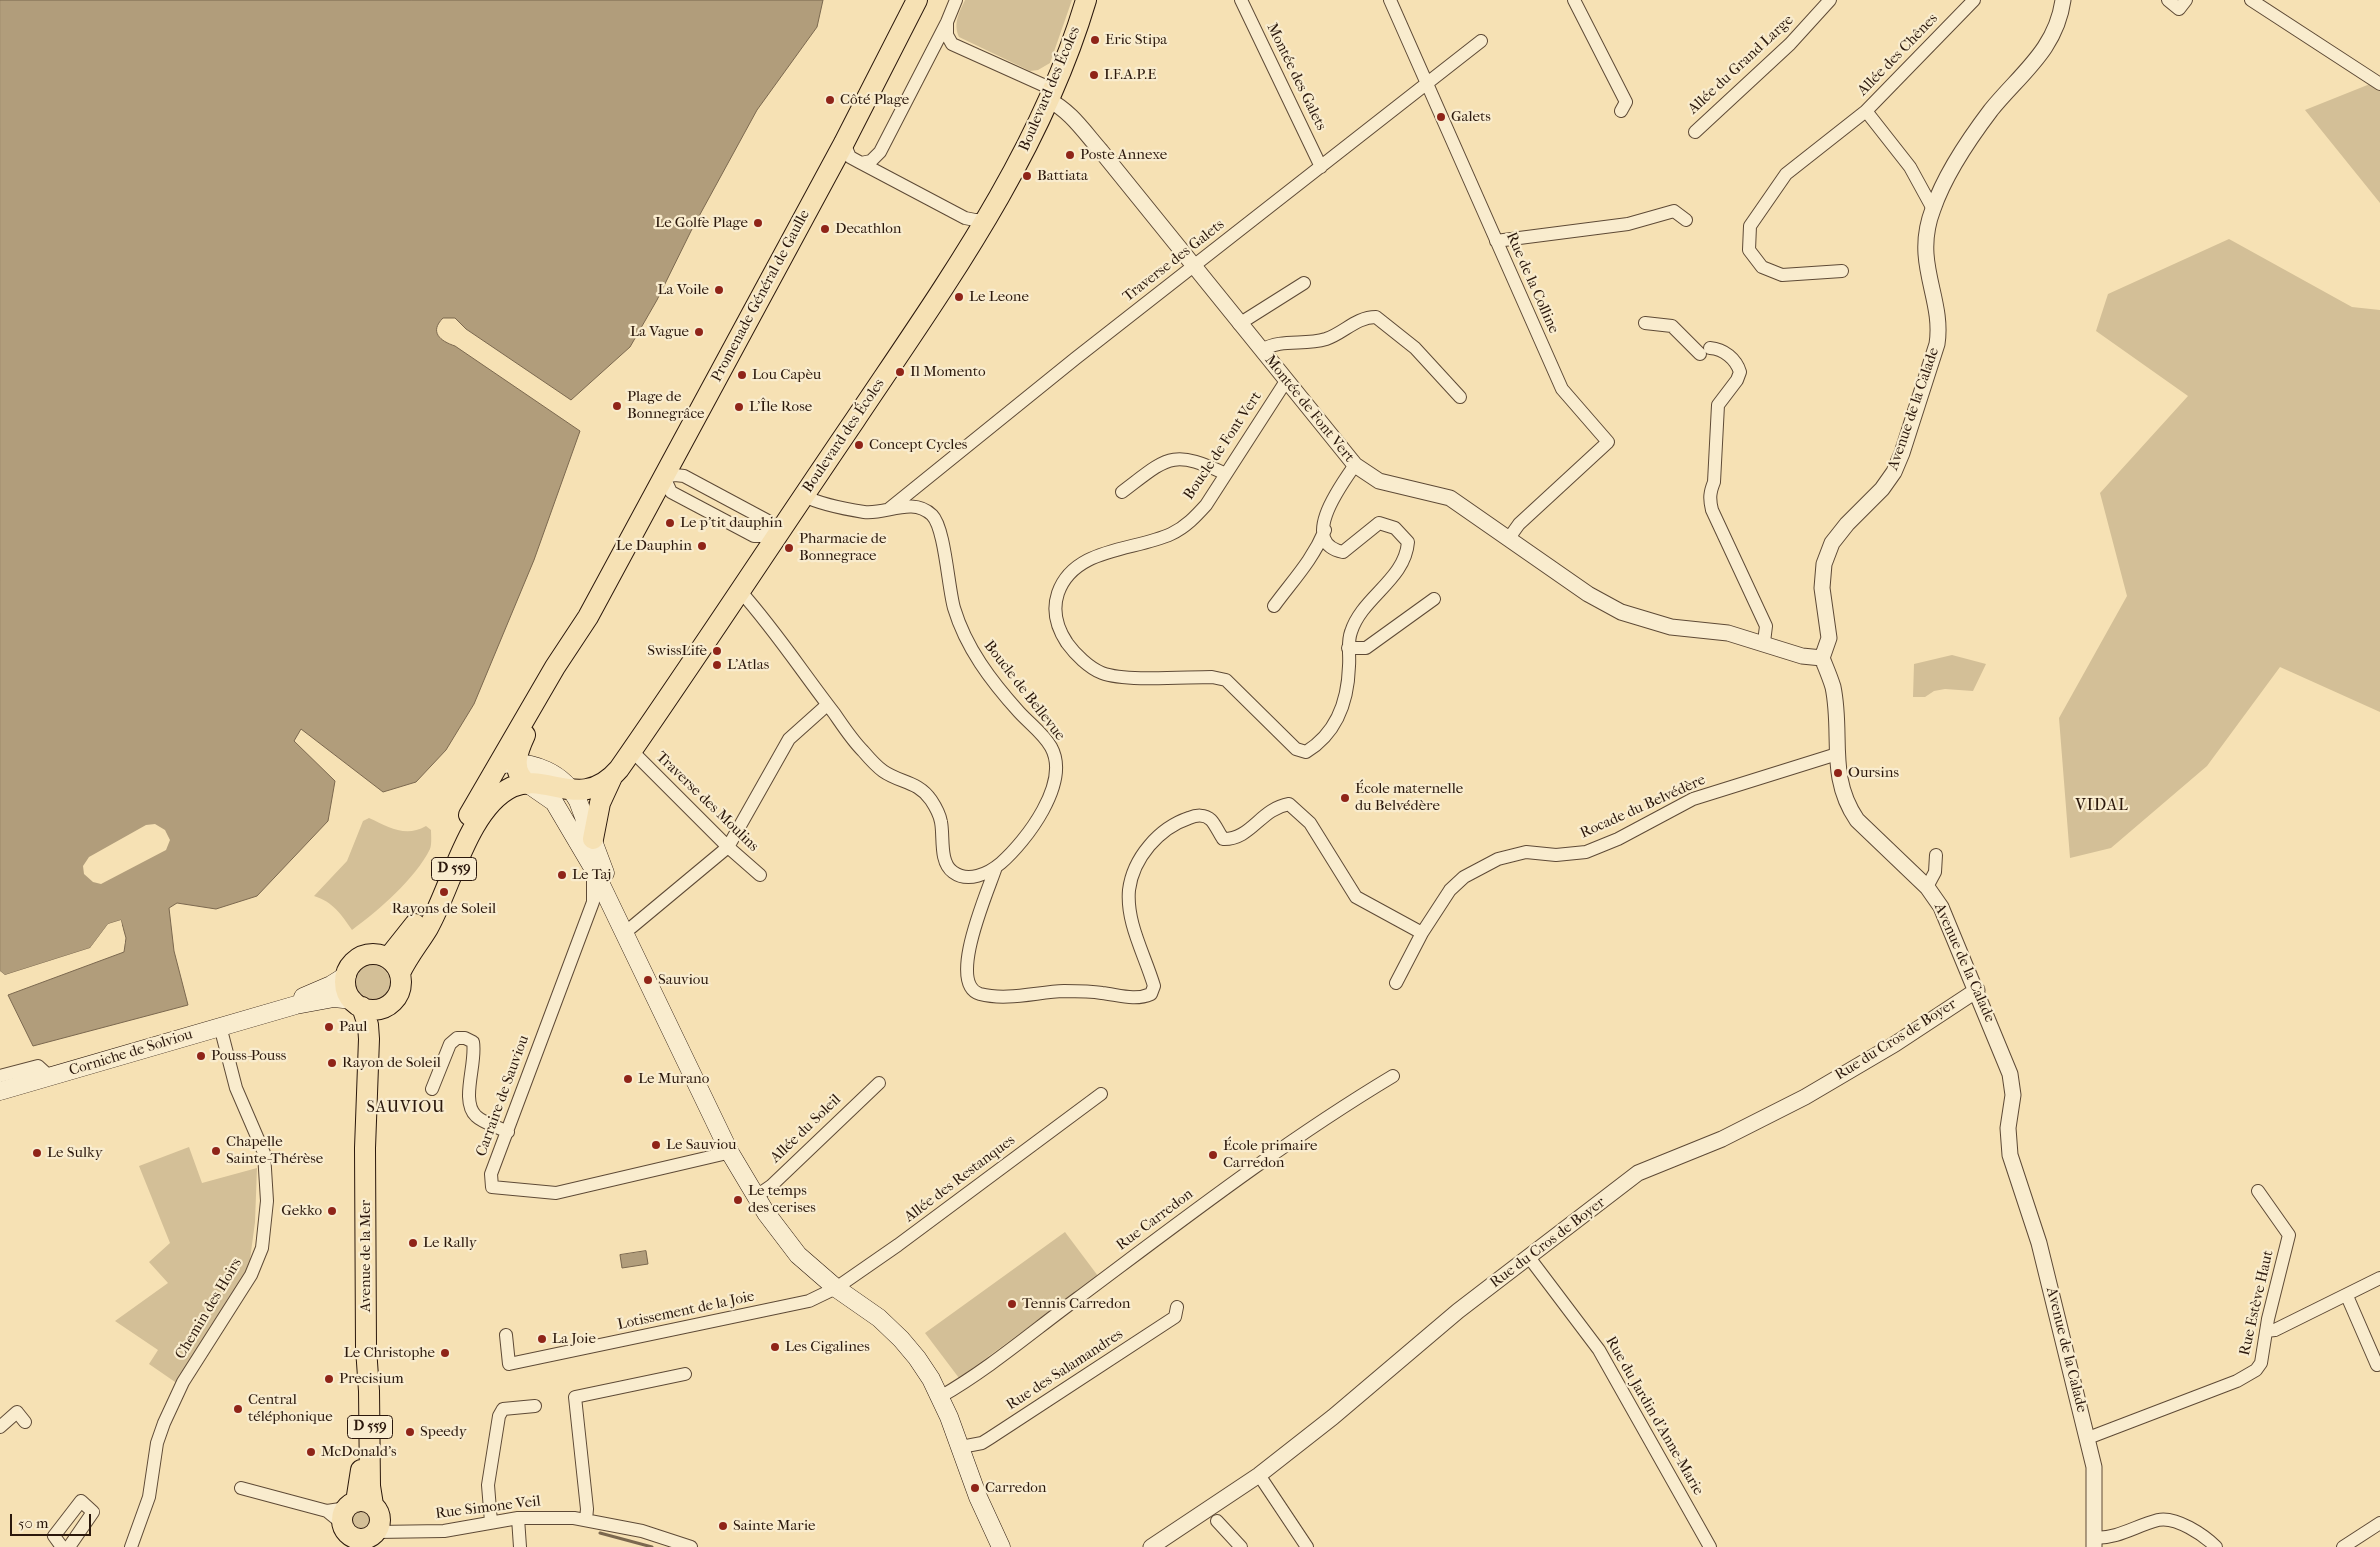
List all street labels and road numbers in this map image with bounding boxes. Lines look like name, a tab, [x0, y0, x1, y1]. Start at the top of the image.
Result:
street label: Allée des Chênes	[1854, 10, 1942, 100]
street label: Allée du Grand Large	[1685, 12, 1797, 118]
street label: Montée des Galets	[1262, 20, 1330, 134]
street label: Boulevard des Écoles	[1016, 24, 1084, 154]
street label: Promenade Général de Gaulle	[708, 207, 814, 385]
street label: Traverse des Galets	[1120, 216, 1228, 306]
street label: Rue de la Colline	[1502, 229, 1562, 337]
street label: Avenue de la Calade	[1885, 345, 1943, 473]
street label: Montée de Font Vert	[1260, 352, 1358, 466]
street label: Boulevard des Écoles	[799, 376, 889, 496]
street label: Boucle de Font Vert	[1180, 389, 1266, 503]
street label: Boucle de Bellevue	[979, 638, 1069, 744]
street label: Traverse des Moulins	[652, 748, 762, 856]
street label: Rocade du Belvédère	[1577, 771, 1709, 843]
road number: D 559	[432, 858, 476, 881]
street label: Avenue de la Calade	[1930, 901, 1998, 1025]
street label: Rue du Cros de Boyer	[1832, 995, 1960, 1085]
street label: Corniche de Solviou	[67, 1026, 195, 1080]
street label: Carraire de Sauviou	[473, 1033, 533, 1159]
street label: Allée du Soleil	[767, 1091, 845, 1167]
street label: Allée des Restanques	[901, 1131, 1019, 1227]
street label: Rue Carredon	[1113, 1185, 1197, 1255]
street label: Rue du Cros de Boyer	[1487, 1194, 1609, 1292]
street label: Avenue de la Mer	[357, 1200, 375, 1312]
street label: Rue Estève Haut	[2236, 1249, 2278, 1357]
street label: Chemin des Hoirs	[172, 1255, 246, 1363]
street label: Avenue de la Calade	[2042, 1286, 2090, 1414]
street label: Lotissement de la Joie	[616, 1288, 756, 1334]
street label: Rue des Salamandres	[1003, 1326, 1127, 1414]
street label: Rue du Jardin d'Anne-Marie	[1601, 1333, 1707, 1499]
road number: D 559	[348, 1415, 392, 1438]
street label: Rue Simone Veil	[434, 1493, 542, 1523]

